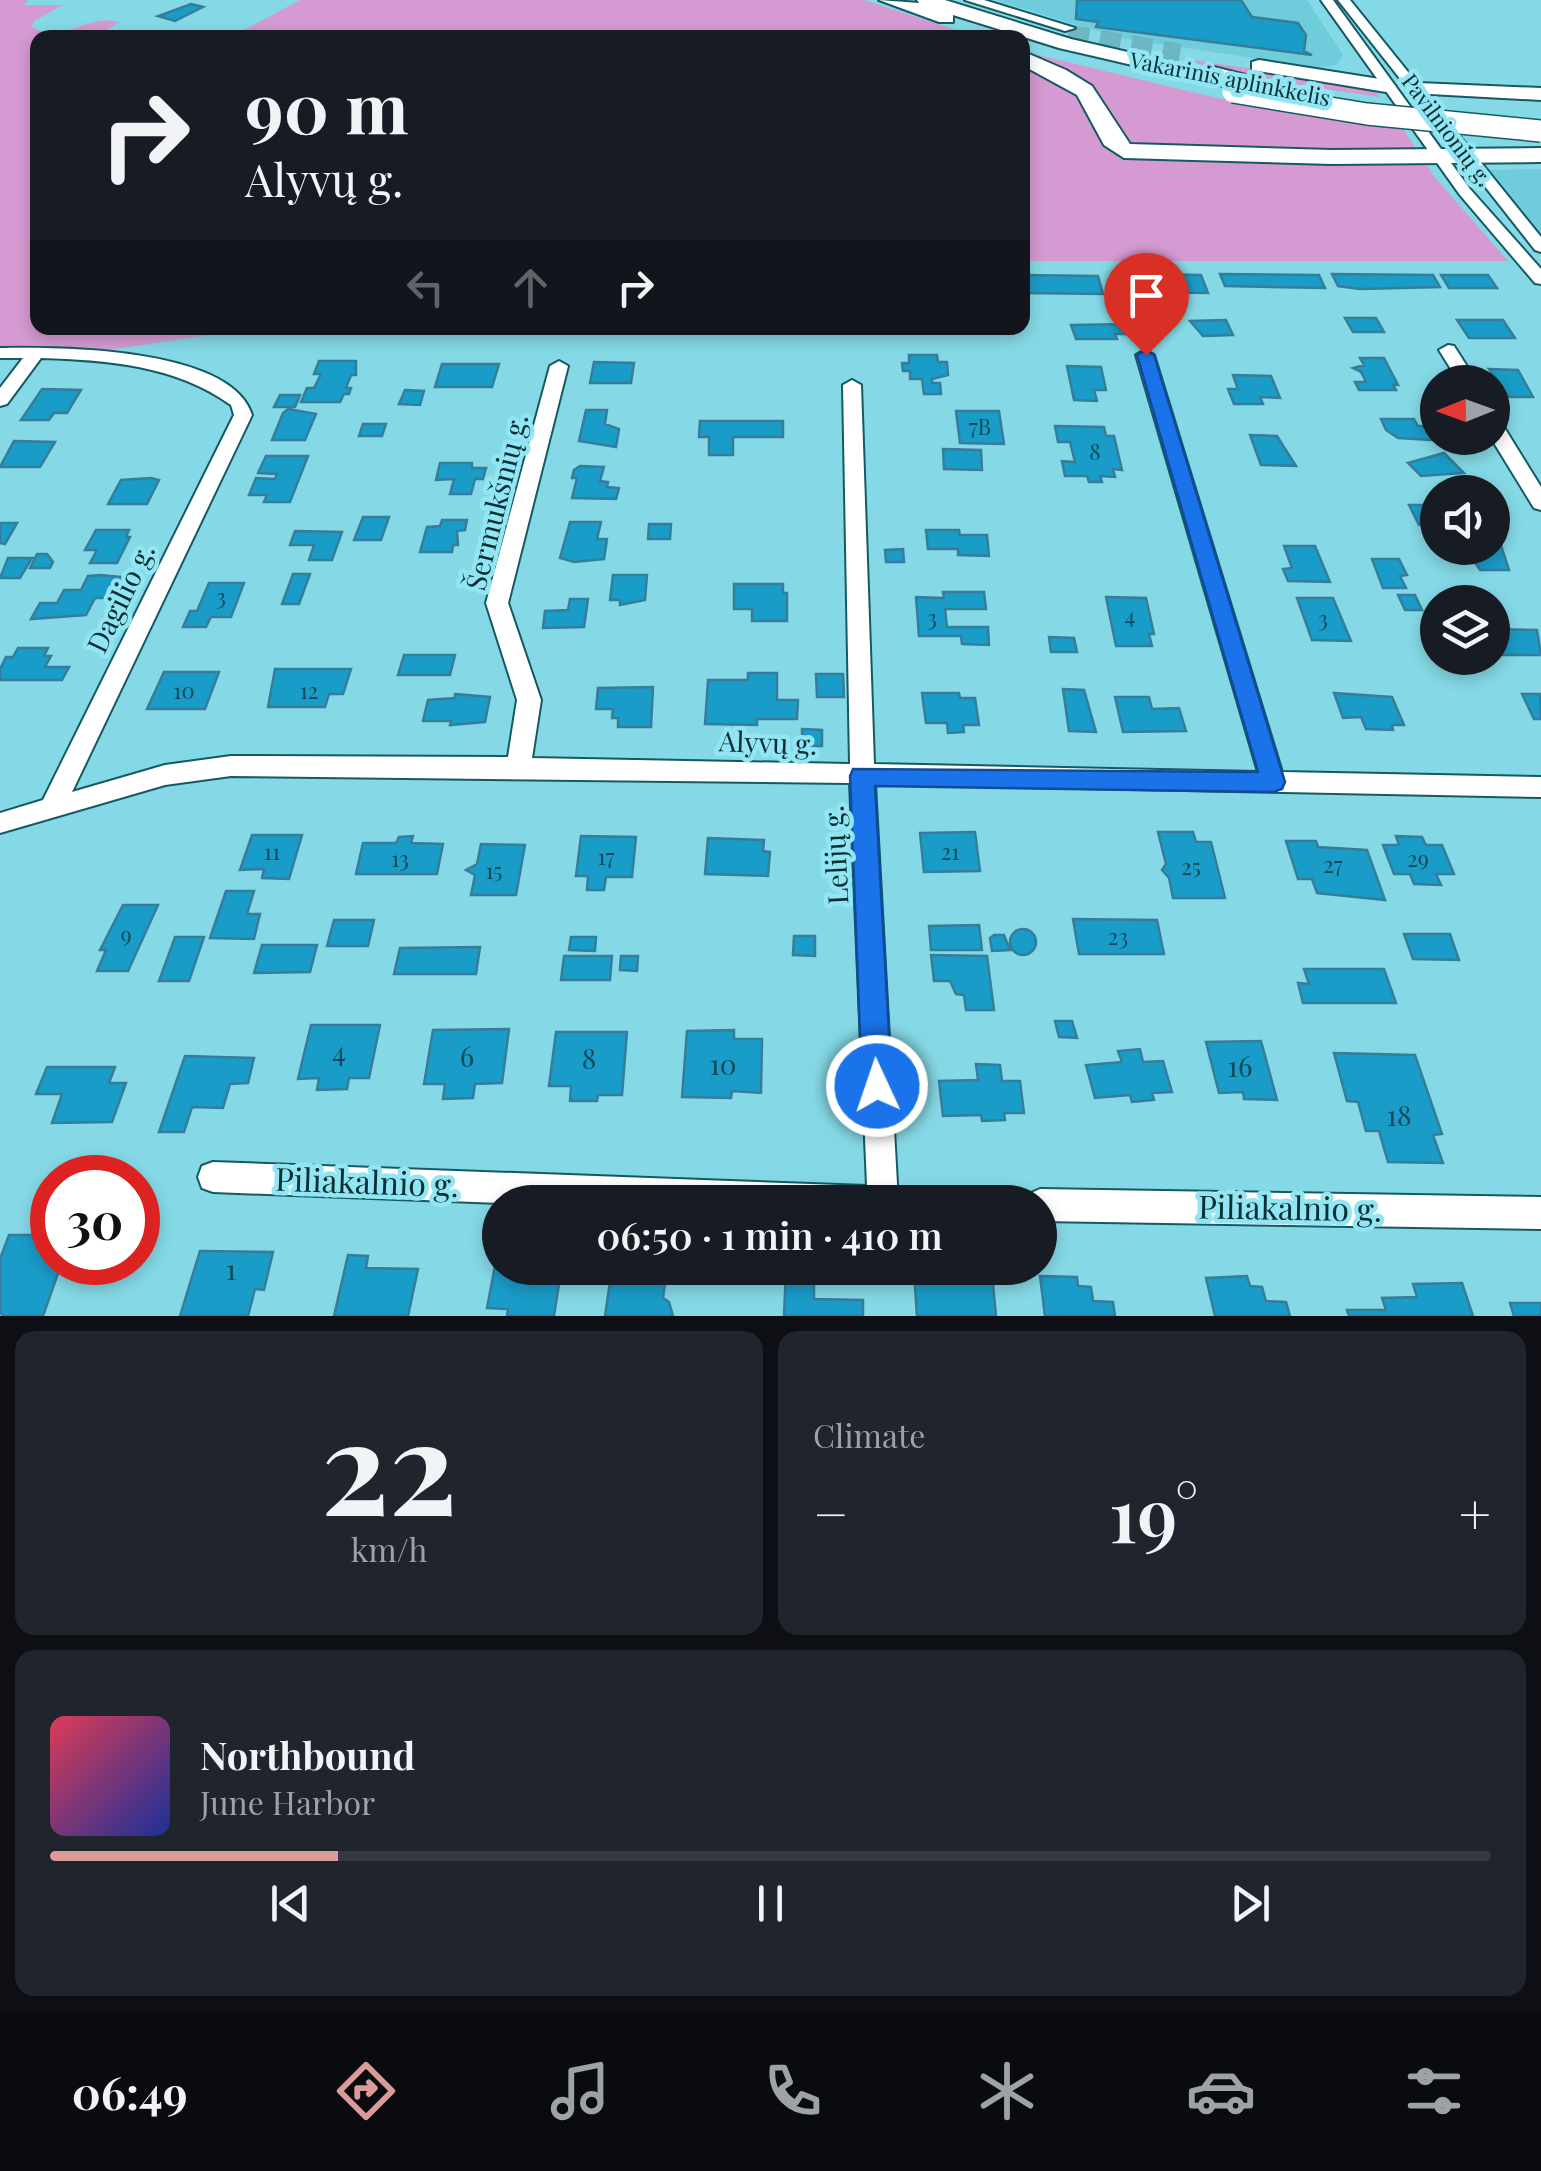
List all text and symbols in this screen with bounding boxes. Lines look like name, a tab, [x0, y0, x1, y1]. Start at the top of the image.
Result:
street label: Vakarinis aplinkkelis	[1126, 44, 1333, 112]
text: 90 m	[245, 58, 409, 152]
street label: Pavilnionių g.	[1396, 67, 1500, 192]
icon: right	[80, 70, 210, 200]
text: Alyvų g.	[245, 148, 403, 208]
pin	[1104, 253, 1189, 356]
icon: left	[398, 260, 453, 315]
icon: ahead	[503, 260, 558, 315]
icon: right	[608, 260, 663, 315]
icon: arrive	[1119, 268, 1174, 323]
north arrow	[1420, 365, 1510, 455]
map controls	[1420, 365, 1510, 675]
street label: Šermukšnių g.	[456, 409, 535, 594]
house number: 7B	[969, 411, 991, 441]
house number: 8	[1089, 436, 1101, 466]
button: sound	[1420, 475, 1510, 565]
street label: Dagilio g.	[77, 536, 162, 658]
house number: 3	[216, 581, 226, 611]
button: layers	[1420, 585, 1510, 675]
house number: 4	[1125, 600, 1136, 630]
house number: 3	[927, 602, 937, 632]
house number: 3	[1318, 603, 1328, 633]
house number: 10	[173, 675, 195, 705]
house number: 12	[300, 675, 318, 705]
street label: Alyvų g.	[717, 721, 818, 762]
street label: Lelijų g.	[813, 804, 856, 906]
house number: 11	[264, 836, 280, 866]
house number: 21	[941, 836, 959, 866]
house number: 17	[597, 841, 615, 871]
house number: 13	[391, 843, 409, 873]
house number: 29	[1407, 843, 1429, 873]
house number: 27	[1323, 849, 1343, 879]
house number: 25	[1181, 851, 1201, 881]
house number: 15	[485, 855, 503, 885]
house number: 9	[120, 919, 132, 949]
house number: 23	[1108, 921, 1128, 951]
house number: 4	[332, 1032, 346, 1069]
position arrow	[825, 1034, 929, 1138]
house number: 6	[460, 1037, 474, 1074]
house number: 8	[582, 1039, 596, 1076]
house number: 10	[709, 1045, 737, 1082]
house number: 16	[1228, 1047, 1252, 1084]
house number: 18	[1387, 1096, 1411, 1133]
speed limit sign: 30	[30, 1155, 160, 1285]
street label: Piliakalnio g.	[274, 1156, 460, 1205]
street label: Piliakalnio g.	[1198, 1183, 1382, 1230]
text: 06:50 · 1 min · 410 m	[596, 1209, 943, 1260]
house number: 1	[226, 1250, 236, 1287]
text: 22	[321, 1375, 457, 1549]
text: Climate	[813, 1413, 925, 1456]
text: 19°	[1109, 1462, 1199, 1562]
text: −	[813, 1475, 849, 1549]
text: +	[1459, 1475, 1491, 1549]
text: km/h	[351, 1527, 427, 1570]
text: Northbound	[200, 1729, 415, 1780]
text: June Harbor	[200, 1780, 375, 1823]
icon: previous	[263, 1876, 318, 1931]
icon: pause	[743, 1876, 798, 1931]
icon: next	[1223, 1876, 1278, 1931]
icon: directions	[331, 2056, 401, 2126]
icon: music	[545, 2056, 615, 2126]
icon: phone	[758, 2056, 828, 2126]
icon: climate	[972, 2056, 1042, 2126]
icon: car	[1186, 2056, 1256, 2126]
icon: filters	[1399, 2056, 1469, 2126]
text: 06:49	[72, 2061, 188, 2121]

